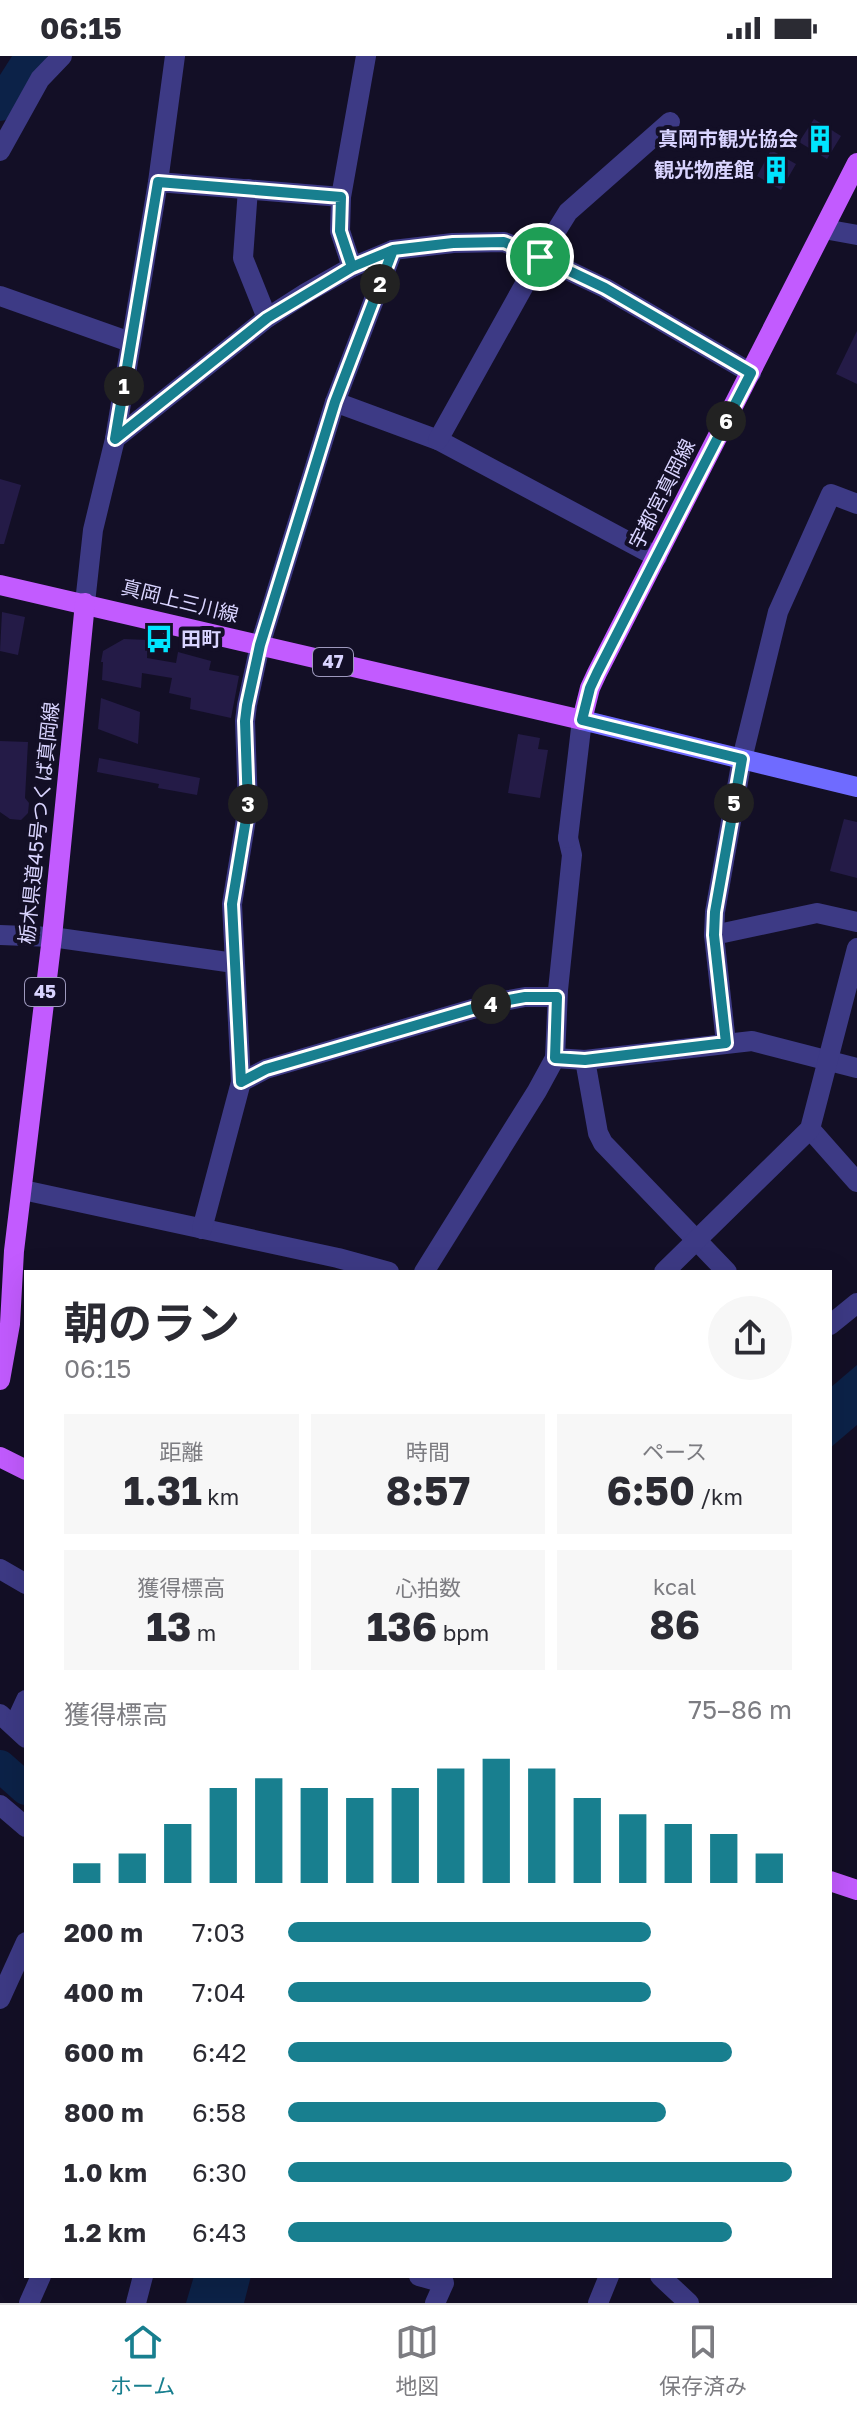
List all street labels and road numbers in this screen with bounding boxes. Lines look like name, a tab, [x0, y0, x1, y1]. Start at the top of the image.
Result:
street label: 宇都宮真岡線	[623, 435, 699, 552]
street label: 真岡上三川線	[119, 574, 241, 626]
road number: 47	[313, 648, 353, 676]
street label: 栃木県道45号つくば真岡線	[13, 700, 63, 945]
road number: 45	[25, 978, 65, 1006]

